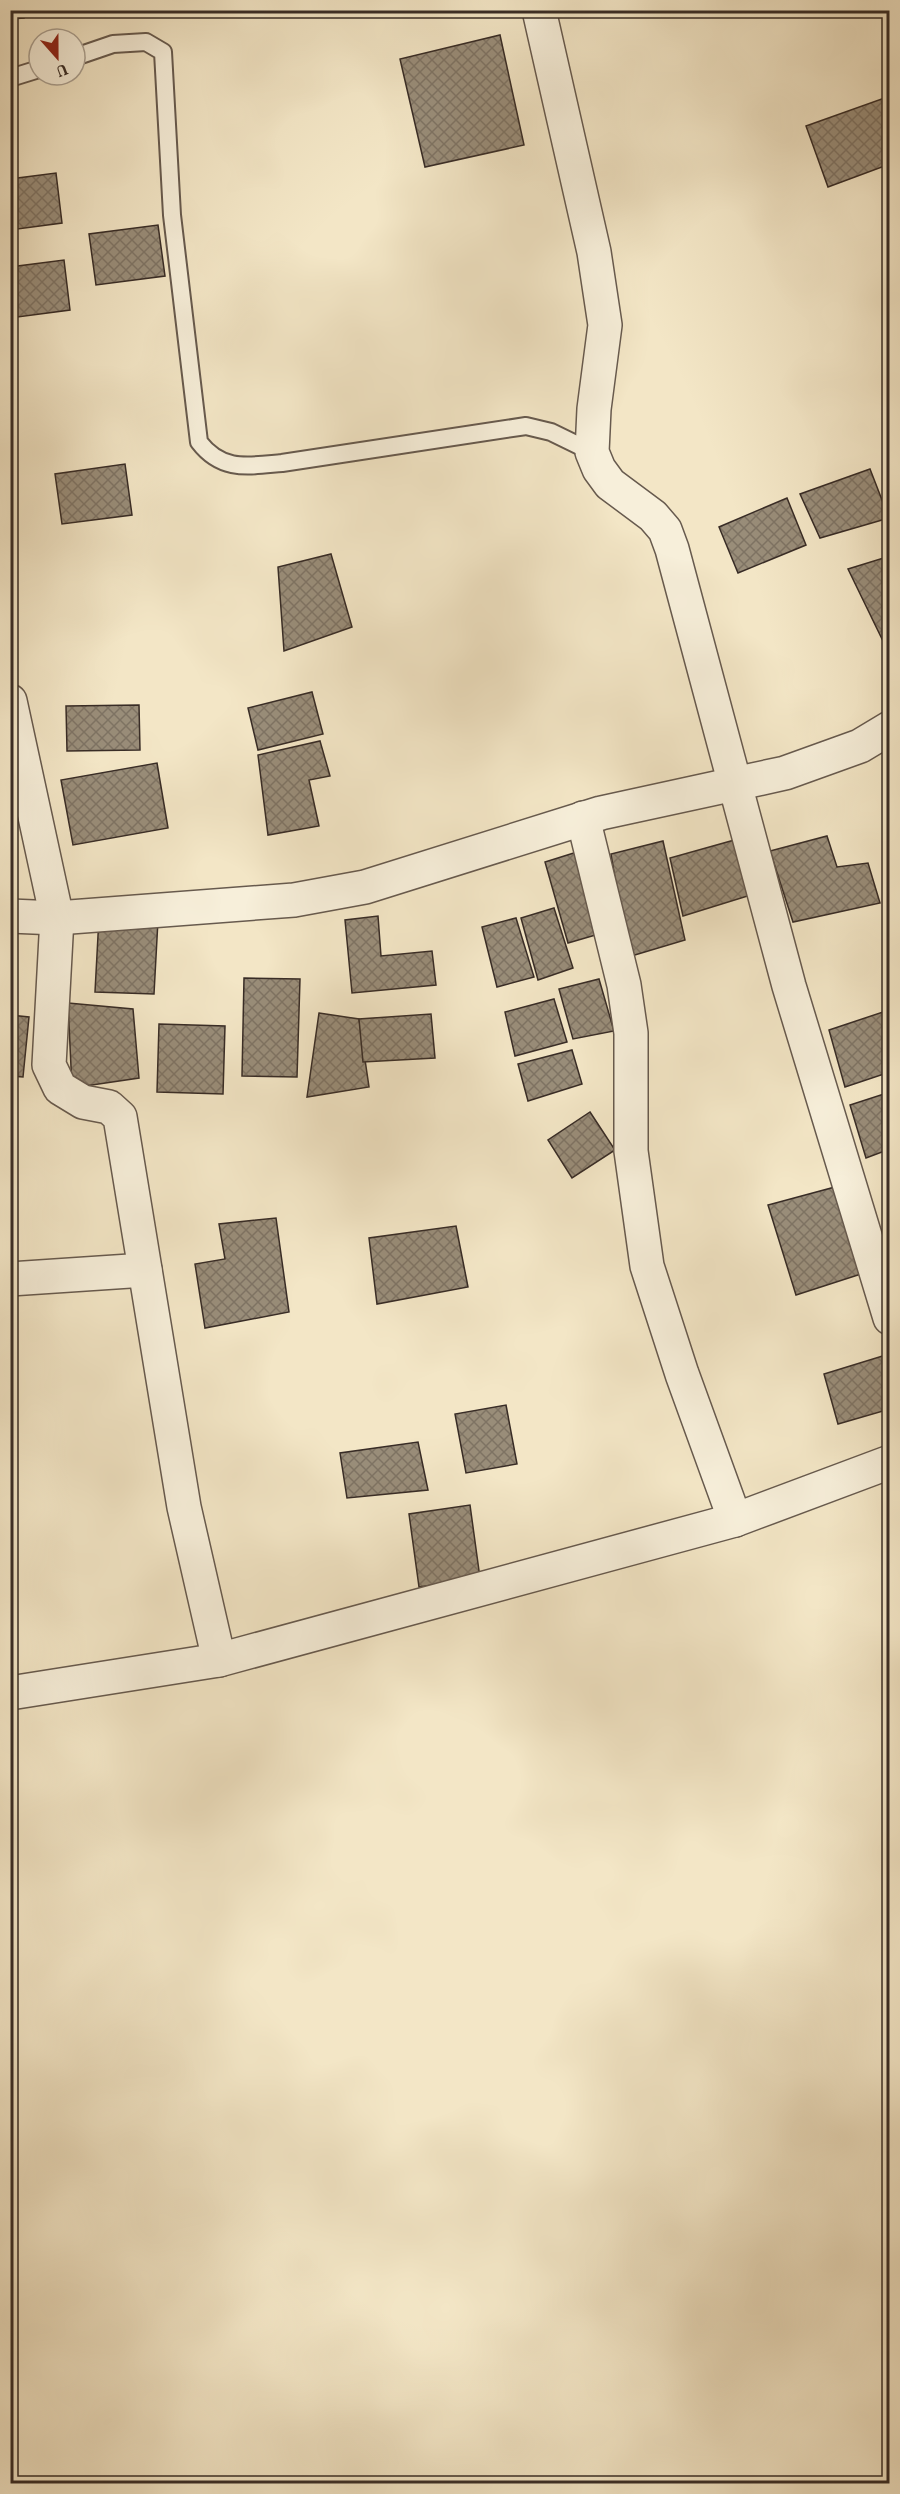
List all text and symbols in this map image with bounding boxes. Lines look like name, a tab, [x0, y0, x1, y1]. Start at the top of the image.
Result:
north arrow	[27, 27, 87, 87]
text: U	[53, 57, 71, 81]

